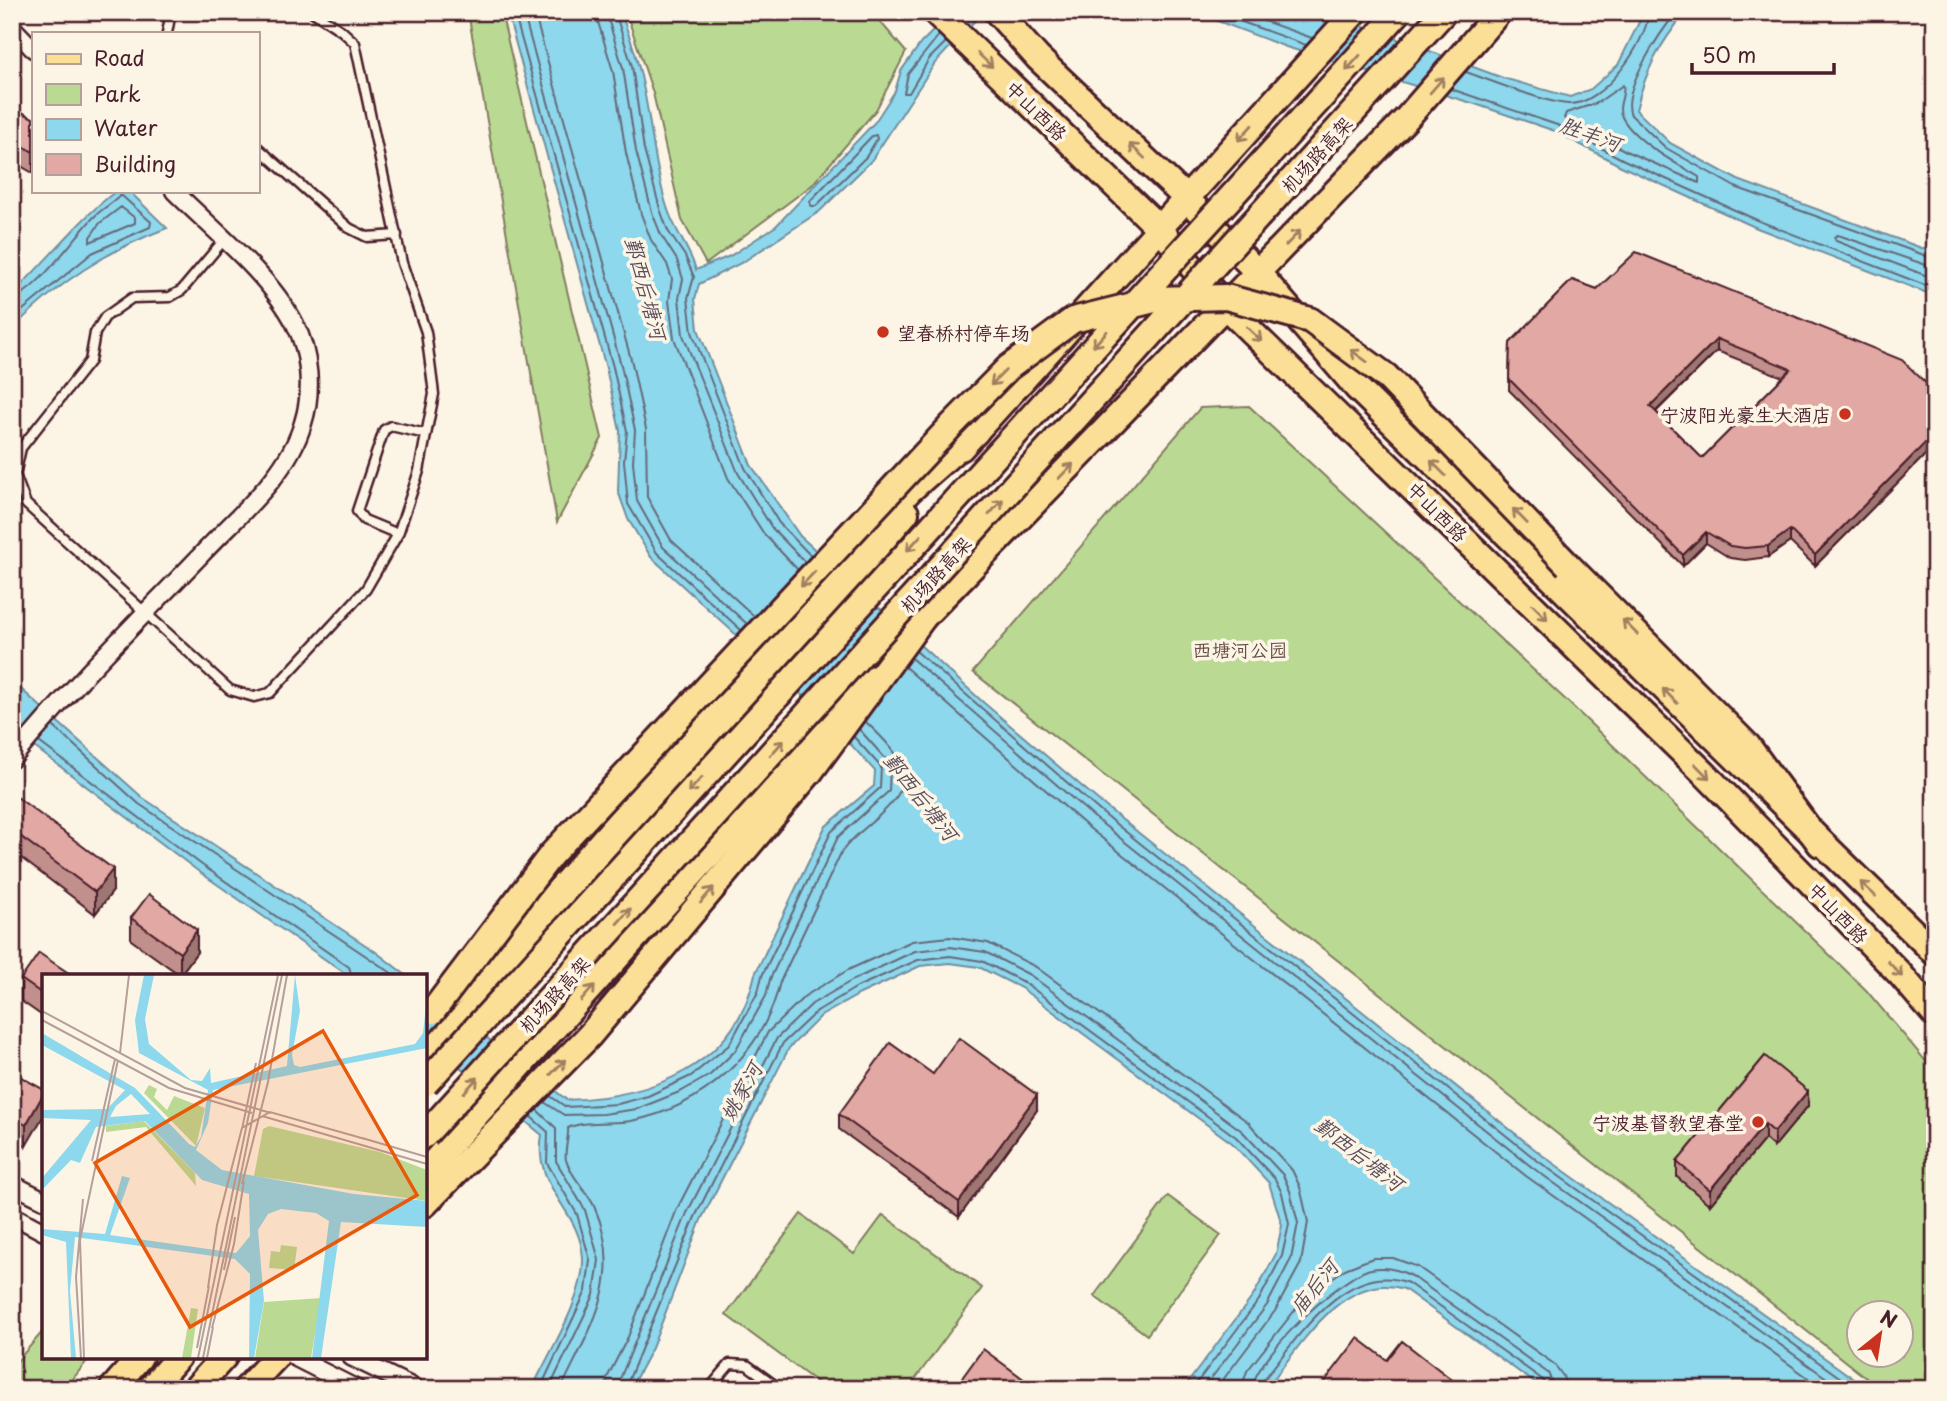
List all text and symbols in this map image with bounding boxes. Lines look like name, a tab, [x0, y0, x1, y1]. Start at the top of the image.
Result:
legend	[32, 32, 259, 192]
scale bar	[1692, 32, 1833, 76]
text: 50 m	[1702, 38, 1756, 70]
text: Road	[94, 41, 145, 73]
one-way arrow	[976, 51, 993, 68]
one-way arrow	[1345, 54, 1361, 72]
street label: 中山西路	[1000, 74, 1074, 146]
one-way arrow	[1429, 76, 1445, 94]
text: Park	[94, 77, 141, 109]
water label: 胜丰河	[1556, 107, 1629, 160]
street label: 机场路高架	[1274, 109, 1358, 199]
text: Water	[94, 111, 158, 143]
one-way arrow	[1237, 124, 1253, 142]
one-way arrow	[1128, 143, 1145, 160]
text: Building	[94, 147, 176, 179]
one-way arrow	[1285, 230, 1302, 247]
water label: 鄞西后塘河	[618, 233, 677, 346]
place label: 望春桥村停车场	[897, 318, 1030, 346]
marker: 望春桥村停车场	[875, 324, 891, 340]
one-way arrow	[1245, 325, 1262, 342]
one-way arrow	[1092, 330, 1109, 347]
one-way arrow	[1350, 349, 1369, 363]
one-way arrow	[989, 370, 1006, 387]
place label: 宁波阳光豪生大酒店	[1660, 400, 1831, 428]
marker: 宁波阳光豪生大酒店	[1837, 406, 1853, 422]
one-way arrow	[1429, 459, 1446, 476]
one-way arrow	[1057, 463, 1074, 480]
street label: 中山西路	[1401, 474, 1475, 548]
one-way arrow	[987, 499, 1004, 516]
one-way arrow	[1512, 508, 1529, 525]
street label: 机场路高架	[893, 529, 977, 619]
one-way arrow	[906, 534, 922, 552]
one-way arrow	[799, 570, 816, 587]
one-way arrow	[1531, 603, 1548, 620]
one-way arrow	[1621, 619, 1638, 636]
park label: 西塘河公园	[1192, 635, 1288, 663]
one-way arrow	[1661, 687, 1678, 704]
one-way arrow	[769, 739, 785, 757]
water label: 鄞西后塘河	[877, 745, 969, 850]
one-way arrow	[1693, 763, 1710, 780]
one-way arrow	[687, 776, 704, 793]
street label: 中山西路	[1803, 875, 1875, 949]
one-way arrow	[1860, 880, 1877, 897]
one-way arrow	[699, 886, 715, 904]
one-way arrow	[616, 907, 632, 925]
street label: 机场路高架	[512, 949, 596, 1039]
one-way arrow	[1887, 960, 1903, 978]
inset map	[42, 974, 427, 1359]
one-way arrow	[580, 984, 596, 1002]
water label: 姚家河	[711, 1053, 771, 1126]
one-way arrow	[550, 1059, 567, 1076]
one-way arrow	[463, 1076, 479, 1094]
water label: 鄞西后塘河	[1309, 1108, 1414, 1200]
place label: 宁波基督教望春堂	[1592, 1108, 1744, 1136]
marker: 宁波基督教望春堂	[1750, 1114, 1766, 1130]
water label: 庙后河	[1281, 1249, 1347, 1321]
north arrow	[1846, 1300, 1916, 1370]
text: N	[1875, 1303, 1903, 1334]

